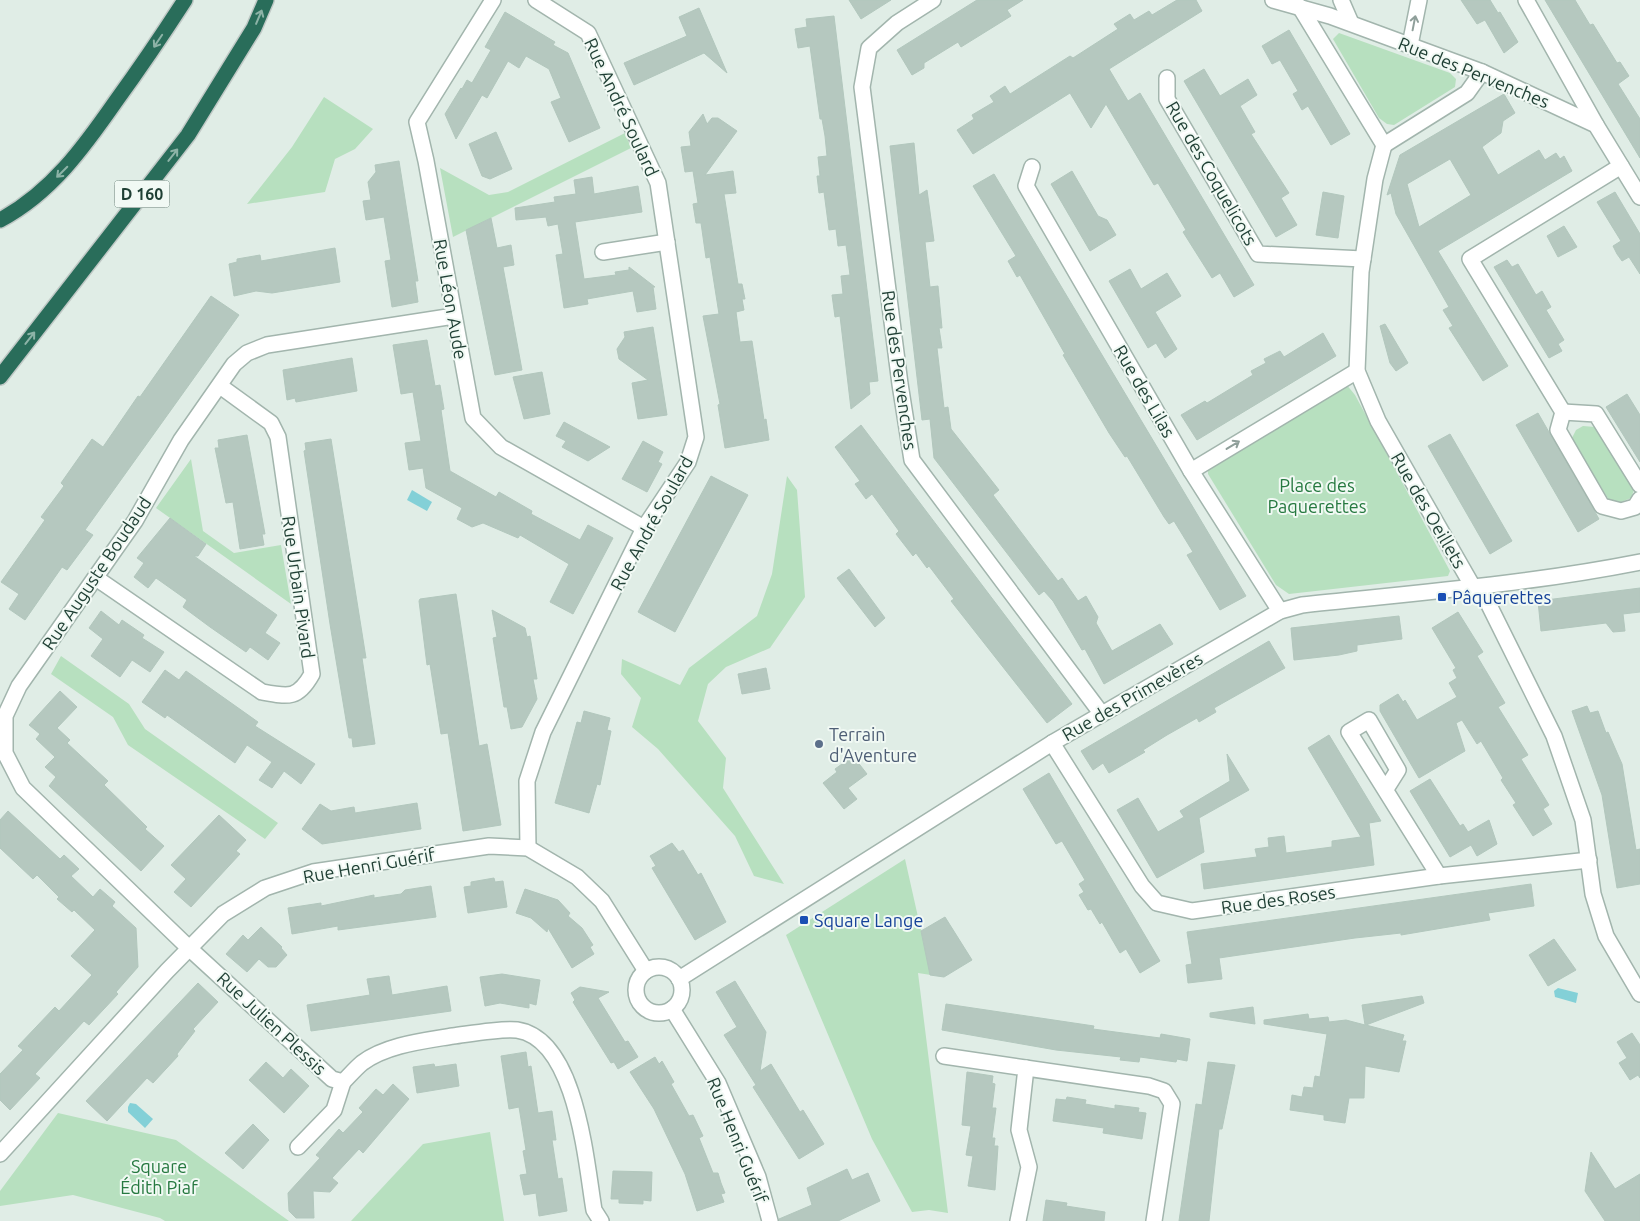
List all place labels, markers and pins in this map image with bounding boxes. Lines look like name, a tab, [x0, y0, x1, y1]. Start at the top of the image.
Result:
place label: Pâquerettes	[1452, 587, 1551, 607]
marker: Pâquerettes	[1436, 591, 1448, 603]
place label: Terrain d'Aventure	[829, 724, 917, 765]
marker: Terrain d'Aventure	[813, 738, 825, 750]
place label: Square Lange	[814, 910, 923, 930]
marker: Square Lange	[798, 914, 810, 926]

